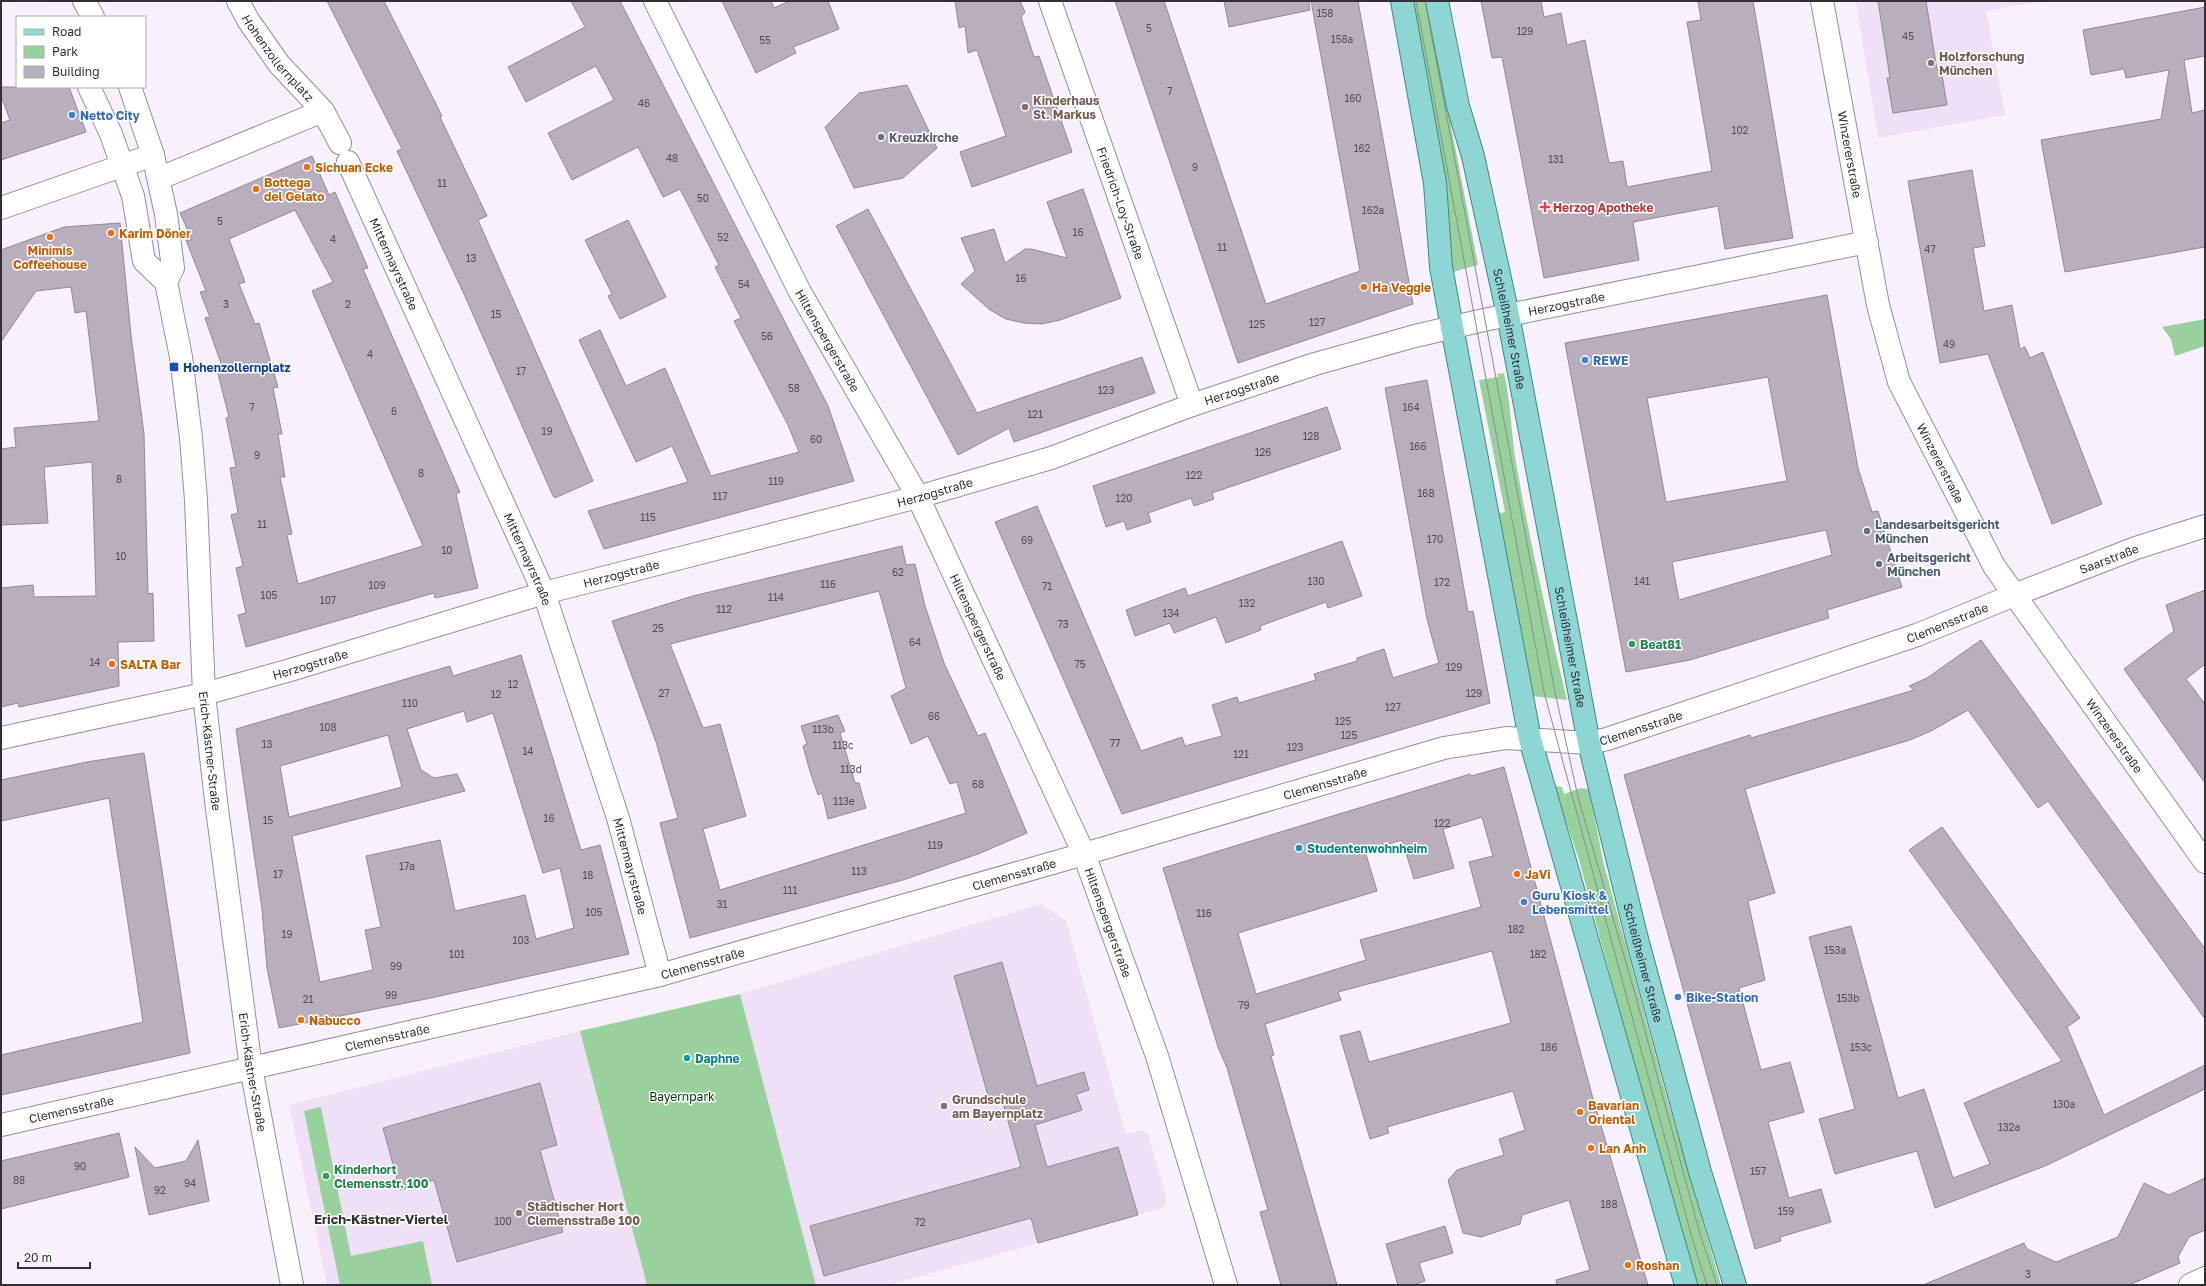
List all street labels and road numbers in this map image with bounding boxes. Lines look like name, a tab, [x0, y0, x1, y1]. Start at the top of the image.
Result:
street label: Hohenzollernplatz	[239, 12, 317, 104]
street label: Winzererstraße	[1835, 110, 1866, 199]
street label: Friedrich-Loy-Straße	[1094, 145, 1148, 261]
street label: Mittermayrstraße	[367, 215, 422, 312]
street label: Schleißheimer Straße	[1490, 267, 1529, 390]
street label: Hiltenspergerstraße	[792, 286, 863, 394]
street label: Herzogstraße	[1526, 288, 1606, 318]
street label: Herzogstraße	[1202, 369, 1281, 408]
street label: Winzererstraße	[1914, 420, 1968, 505]
street label: Herzogstraße	[895, 474, 974, 510]
street label: Mittermayrstraße	[501, 510, 555, 607]
street label: Saarstraße	[2077, 540, 2141, 577]
street label: Herzogstraße	[581, 556, 661, 590]
street label: Hiltenspergerstraße	[947, 571, 1010, 683]
street label: Schleißheimer Straße	[1552, 585, 1590, 709]
street label: Clemensstraße	[1904, 599, 1990, 646]
street label: Herzogstraße	[271, 645, 350, 682]
street label: Erich-Kästner-Straße	[196, 690, 225, 812]
street label: Winzererstraße	[2083, 695, 2146, 776]
street label: Clemensstraße	[1598, 707, 1684, 748]
street label: Clemensstraße	[1281, 764, 1369, 802]
street label: Mittermayrstraße	[611, 816, 651, 916]
street label: Clemensstraße	[970, 855, 1058, 893]
street label: Hiltenspergerstraße	[1082, 865, 1135, 979]
street label: Schleißheimer Straße	[1621, 901, 1667, 1024]
street label: Clemensstraße	[659, 944, 746, 982]
street label: Erich-Kästner-Straße	[236, 1012, 270, 1133]
street label: Clemensstraße	[343, 1020, 431, 1054]
street label: Clemensstraße	[27, 1092, 115, 1126]

